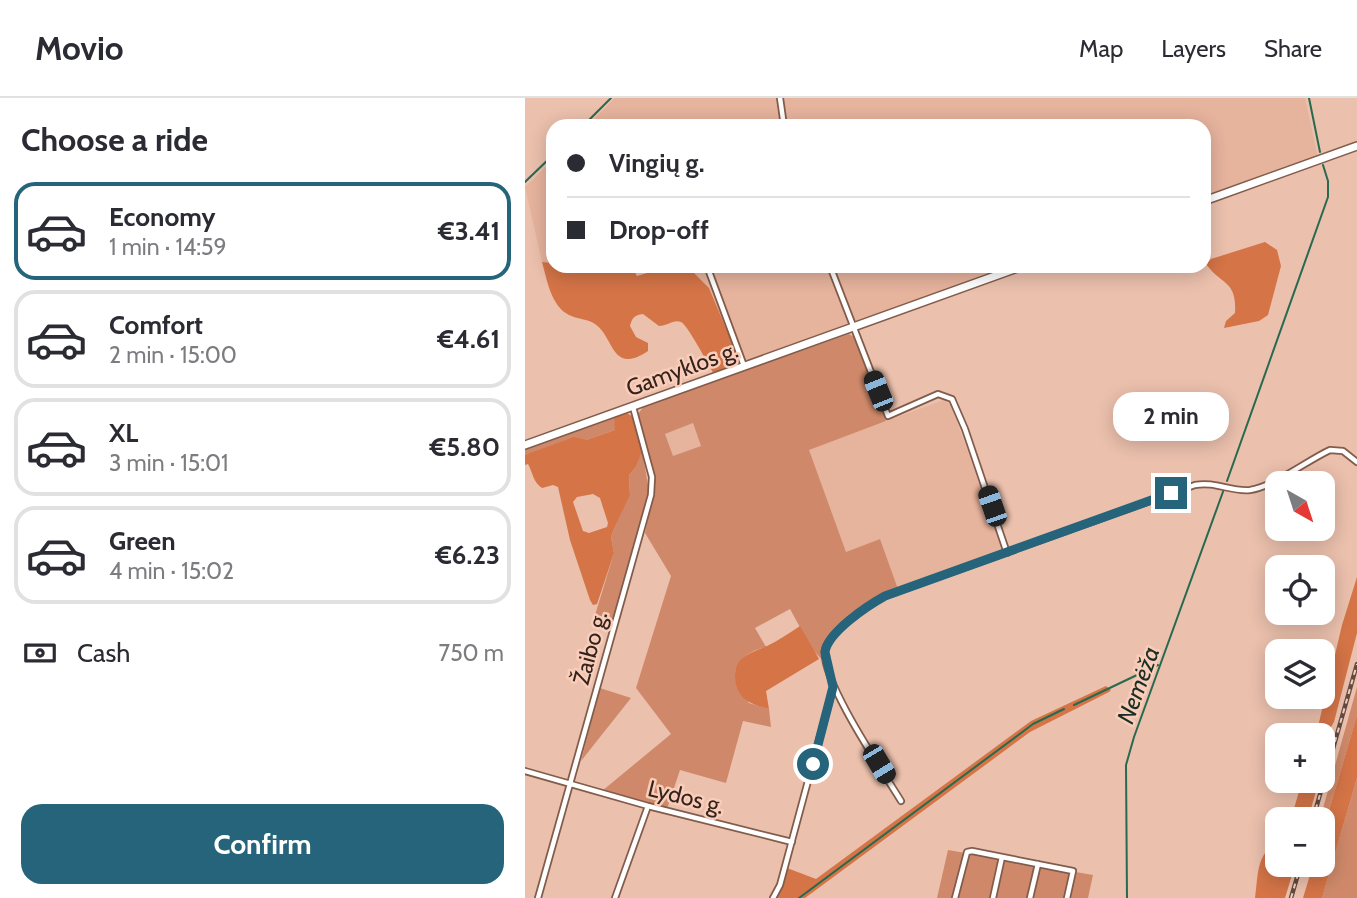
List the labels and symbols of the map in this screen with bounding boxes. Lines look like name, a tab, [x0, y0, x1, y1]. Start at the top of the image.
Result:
street label: Gamyklos g.	[622, 336, 742, 402]
car	[861, 368, 896, 414]
callout: 2 min	[1113, 392, 1229, 440]
north arrow	[1265, 471, 1335, 541]
route end	[1155, 477, 1187, 509]
car	[976, 483, 1009, 529]
street label: Žaibo g.	[566, 608, 613, 688]
water label: Nemėža	[1111, 642, 1165, 728]
car	[860, 741, 899, 787]
route start	[797, 748, 829, 780]
street label: Lydos g.	[645, 774, 727, 820]

